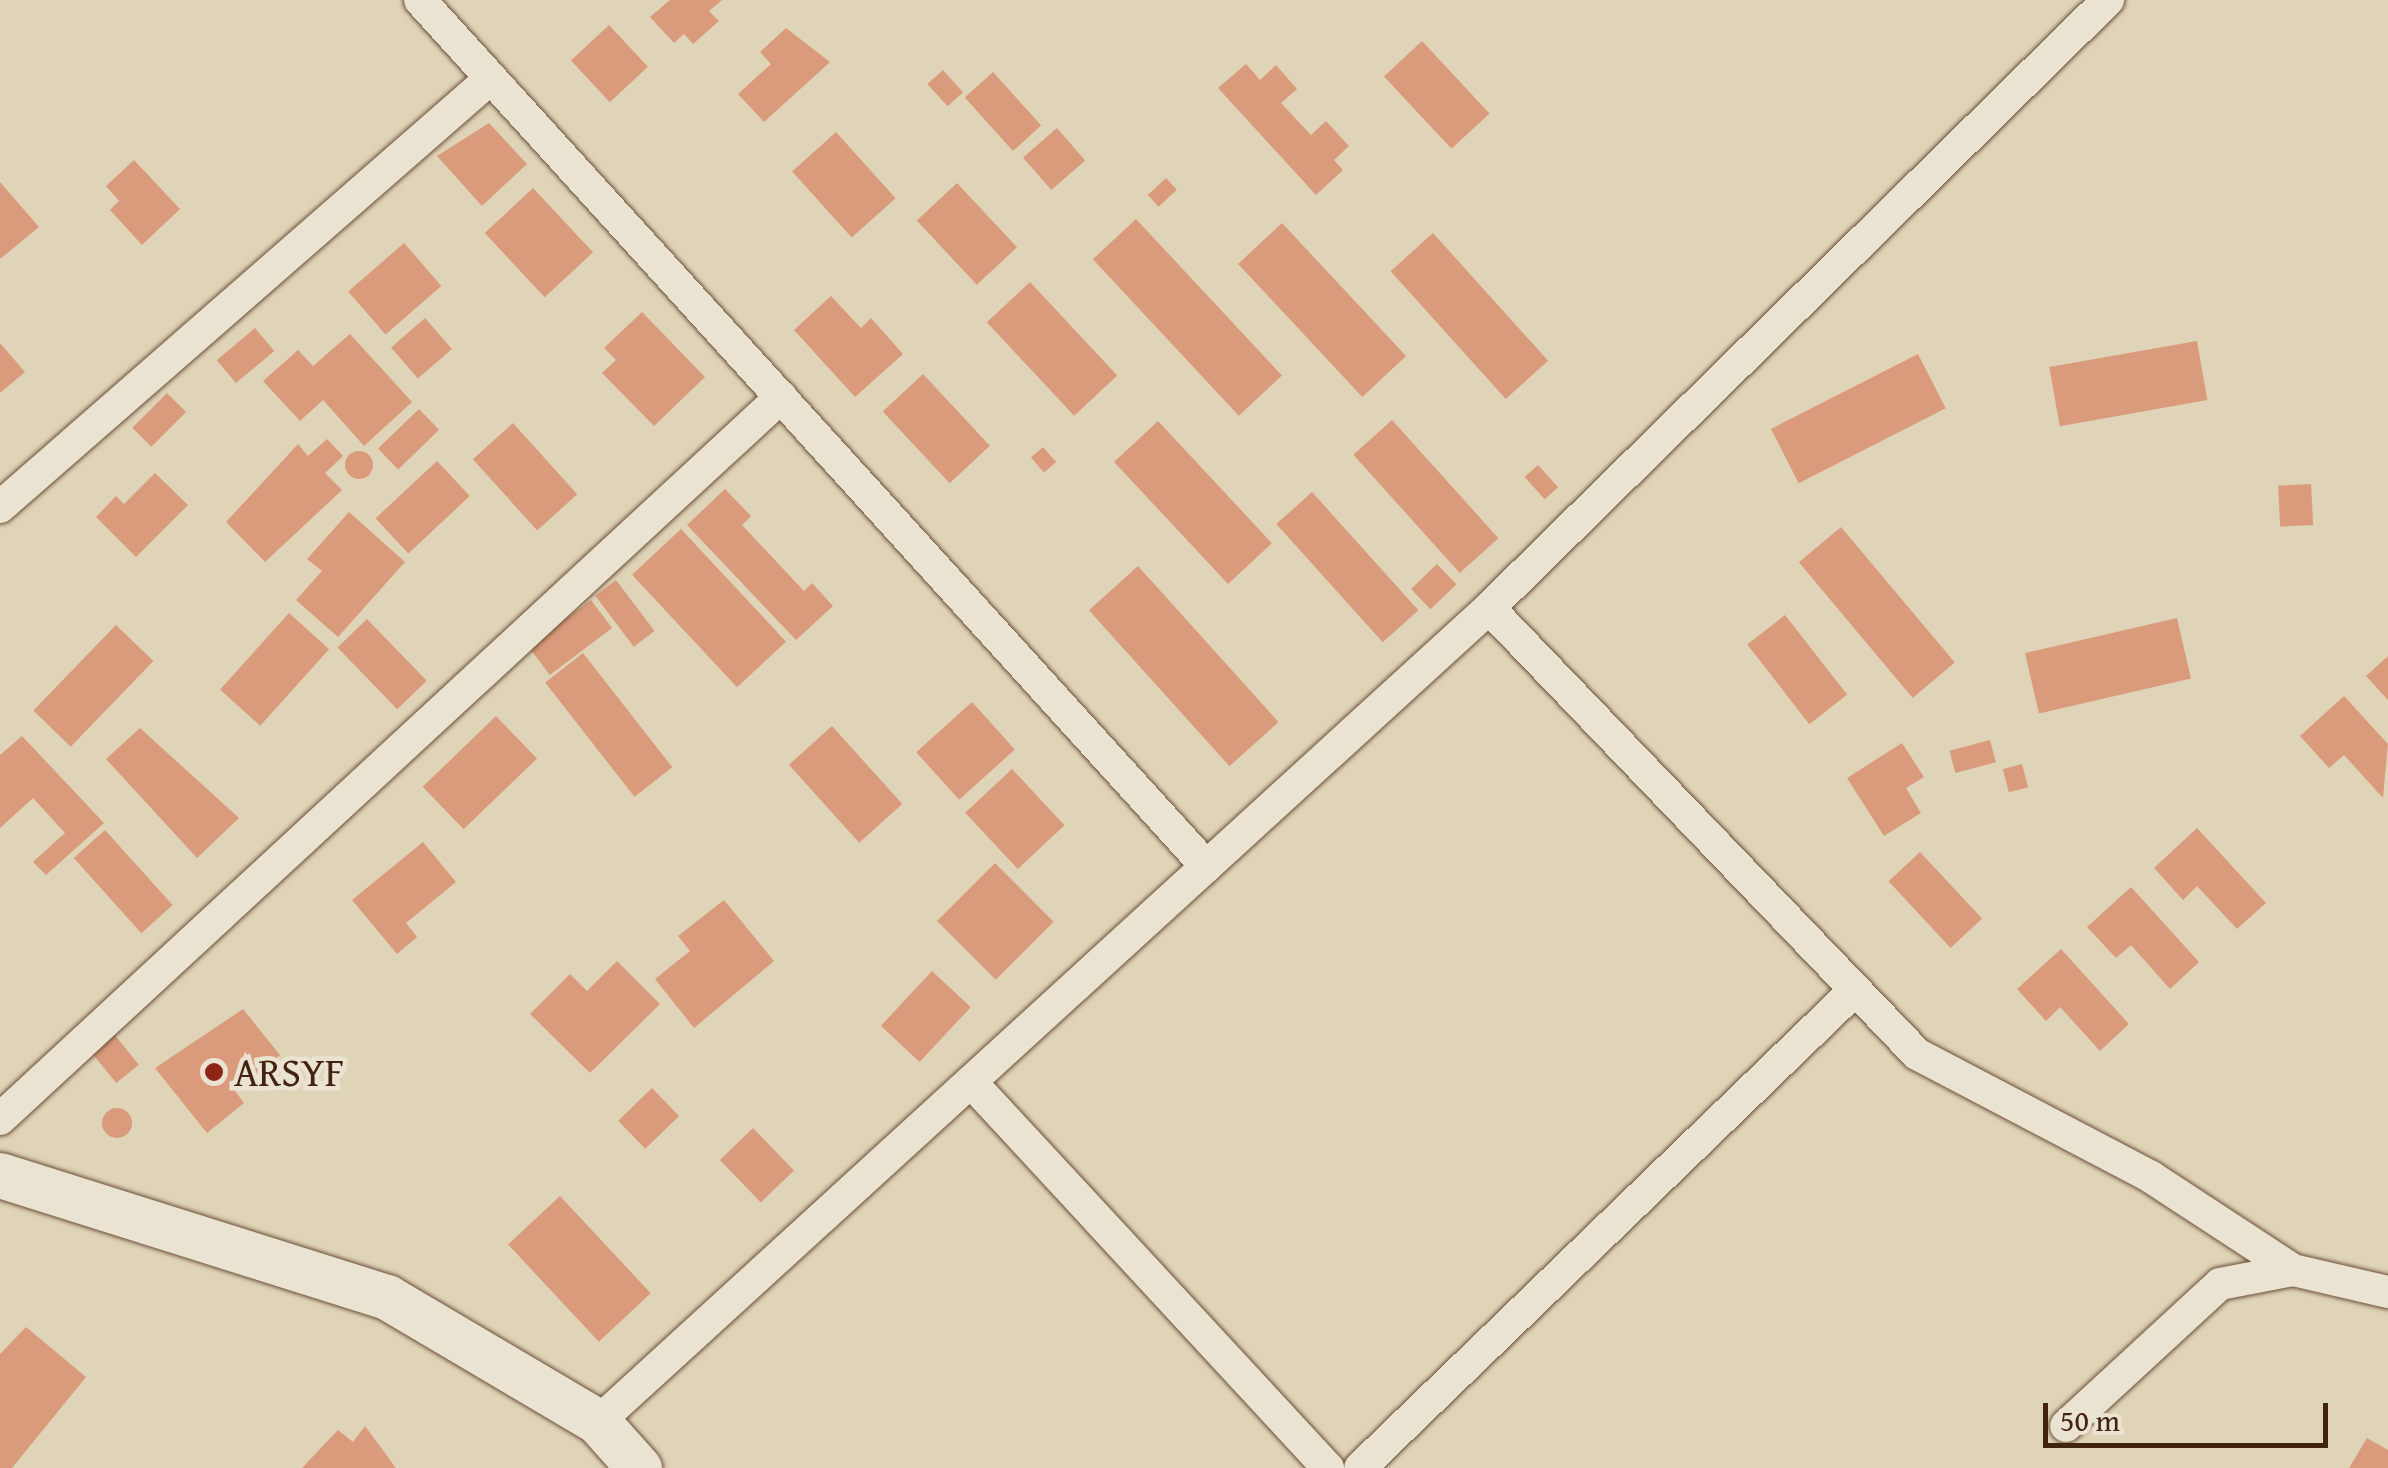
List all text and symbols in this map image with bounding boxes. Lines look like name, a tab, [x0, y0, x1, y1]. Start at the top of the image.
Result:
place label: ARSYF	[234, 1048, 344, 1096]
marker: ARSYF	[203, 1061, 225, 1083]
scale bar	[2048, 1383, 2333, 1445]
text: 50 m	[2060, 1398, 2120, 1442]

